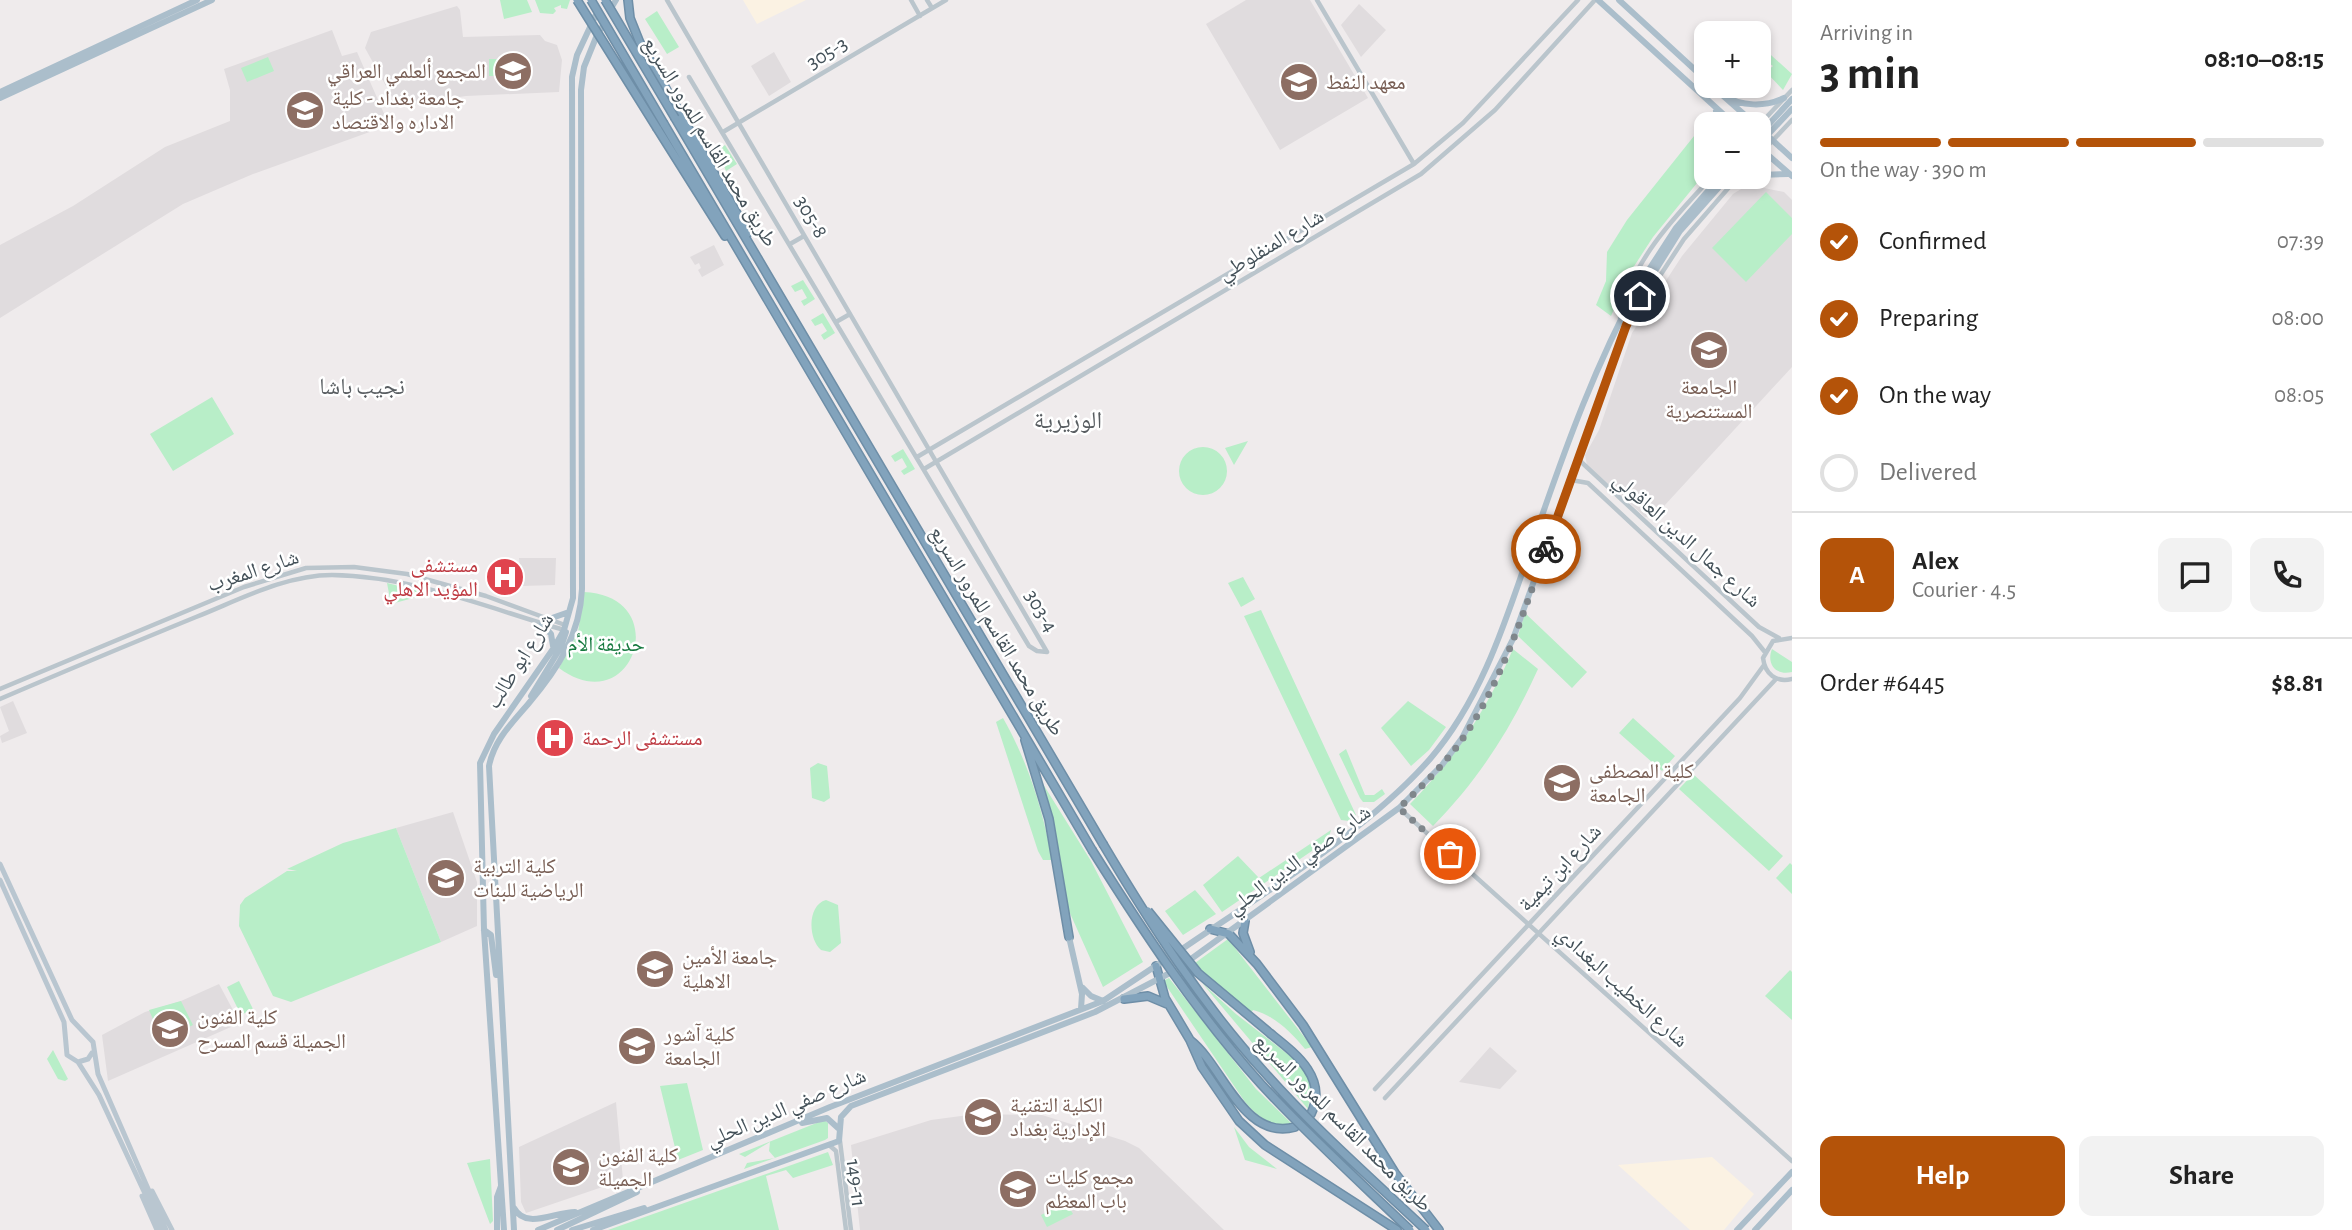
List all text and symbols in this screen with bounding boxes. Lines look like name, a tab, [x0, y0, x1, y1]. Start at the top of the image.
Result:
map controls	[1694, 21, 1771, 189]
button: +	[1694, 21, 1771, 98]
text: Arriving in	[1820, 22, 1913, 45]
street label: طريق محمد القاسم للمرور السريع	[636, 33, 781, 252]
street label: 305-3	[803, 33, 851, 73]
text: 08:10–08:15	[2204, 46, 2324, 72]
school or university icon: المجمع ألعلمي العراقي	[492, 50, 534, 92]
text: 3 min	[1820, 51, 1920, 97]
place label: المجمع ألعلمي العراقي	[327, 58, 486, 87]
school or university icon: معهد النفط	[1278, 61, 1320, 103]
place label: معهد النفط	[1326, 72, 1406, 94]
place label: جامعة بغداد - كلية الاداره والاقتصاد	[332, 88, 464, 133]
school or university icon: جامعة بغداد - كلية الاداره والاقتصاد	[284, 89, 326, 131]
button: −	[1694, 112, 1771, 189]
text: On the way · 390 m	[1820, 159, 1987, 182]
street label: 305-8	[791, 192, 831, 242]
street label: شارع المنفلوطي	[1215, 205, 1330, 289]
icon: check	[1820, 223, 1858, 261]
text: Confirmed	[1879, 228, 1987, 254]
text: 07:39	[2277, 230, 2324, 253]
pin	[1610, 266, 1670, 326]
icon: home	[1621, 277, 1659, 315]
icon: check	[1820, 300, 1858, 338]
text: Preparing	[1879, 305, 1978, 331]
text: 08:00	[2271, 307, 2324, 330]
school or university icon: الجامعة المستنصرية	[1688, 329, 1730, 371]
district label: نجيب باشا	[319, 376, 405, 399]
place label: الجامعة المستنصرية	[1665, 377, 1753, 422]
icon: check	[1820, 377, 1858, 415]
text: On the way	[1879, 382, 1991, 408]
text: 08:05	[2274, 384, 2324, 407]
district label: الوزيرية	[1034, 409, 1102, 433]
text: Delivered	[1879, 459, 1977, 485]
street label: شارع جمال الدين العاقولي	[1606, 469, 1765, 615]
courier	[1511, 514, 1581, 584]
street label: طريق محمد القاسم للمرور السريع	[923, 522, 1068, 741]
icon: bike	[1527, 530, 1565, 568]
button: chat	[2158, 538, 2232, 612]
button: phone	[2250, 538, 2324, 612]
street label: شارع المغرب	[205, 546, 302, 598]
text: Alex	[1912, 548, 1959, 574]
place label: مستشفى المؤيد الاهلي	[383, 555, 478, 605]
hospital icon: مستشفى المؤيد الاهلي	[484, 556, 526, 598]
text: A	[1849, 562, 1865, 588]
text: Courier · 4.5	[1912, 579, 2016, 602]
street label: 303-4	[1021, 586, 1061, 636]
street label: شارع ابو طالب	[482, 610, 559, 714]
park label: حديقة الأم	[567, 633, 645, 658]
text: Order #6445	[1820, 670, 1945, 696]
text: $8.81	[2271, 670, 2324, 696]
hospital icon: مستشفى الرحمة	[534, 717, 576, 759]
place label: مستشفى الرحمة	[582, 728, 702, 751]
place label: كلية المصطفى الجامعة	[1589, 761, 1694, 806]
school or university icon: كلية المصطفى الجامعة	[1541, 762, 1583, 804]
street label: شارع صفي الدين الحلي	[1224, 801, 1378, 923]
street label: شارع ابن تيمية	[1515, 820, 1607, 917]
pin	[1420, 824, 1480, 884]
icon: bag	[1431, 835, 1469, 873]
place label: كلية التربية الرياضية للبنات	[473, 856, 584, 901]
school or university icon: كلية التربية الرياضية للبنات	[425, 857, 467, 899]
street label: شارع الخطيب البغدادي	[1549, 923, 1692, 1055]
place label: جامعة الأمين الاهلية	[682, 946, 777, 992]
school or university icon: جامعة الأمين الاهلية	[634, 948, 676, 990]
place label: كلية الفنون الجميلة قسم المسرح	[197, 1007, 346, 1055]
school or university icon: كلية الفنون الجميلة قسم المسرح	[149, 1008, 191, 1050]
place label: كلية آشور الجامعة	[663, 1023, 735, 1069]
school or university icon: كلية آشور الجامعة	[616, 1025, 658, 1067]
street label: طريق محمد القاسم للمرور السريع	[1248, 1030, 1436, 1218]
street label: شارع صفي الدين الحلي	[703, 1065, 871, 1156]
place label: الكلية التقنية الإدارية بغداد	[1010, 1095, 1106, 1142]
school or university icon: الكلية التقنية الإدارية بغداد	[962, 1096, 1004, 1138]
button: Help	[1820, 1136, 2065, 1216]
button: Share	[2079, 1136, 2324, 1216]
place label: كلية الفنون الجميلة	[598, 1145, 679, 1190]
school or university icon: كلية الفنون الجميلة	[550, 1146, 592, 1188]
street label: 149-11	[843, 1158, 869, 1208]
place label: مجمع كليات باب المعظم	[1045, 1167, 1134, 1215]
school or university icon: مجمع كليات باب المعظم	[997, 1168, 1039, 1210]

